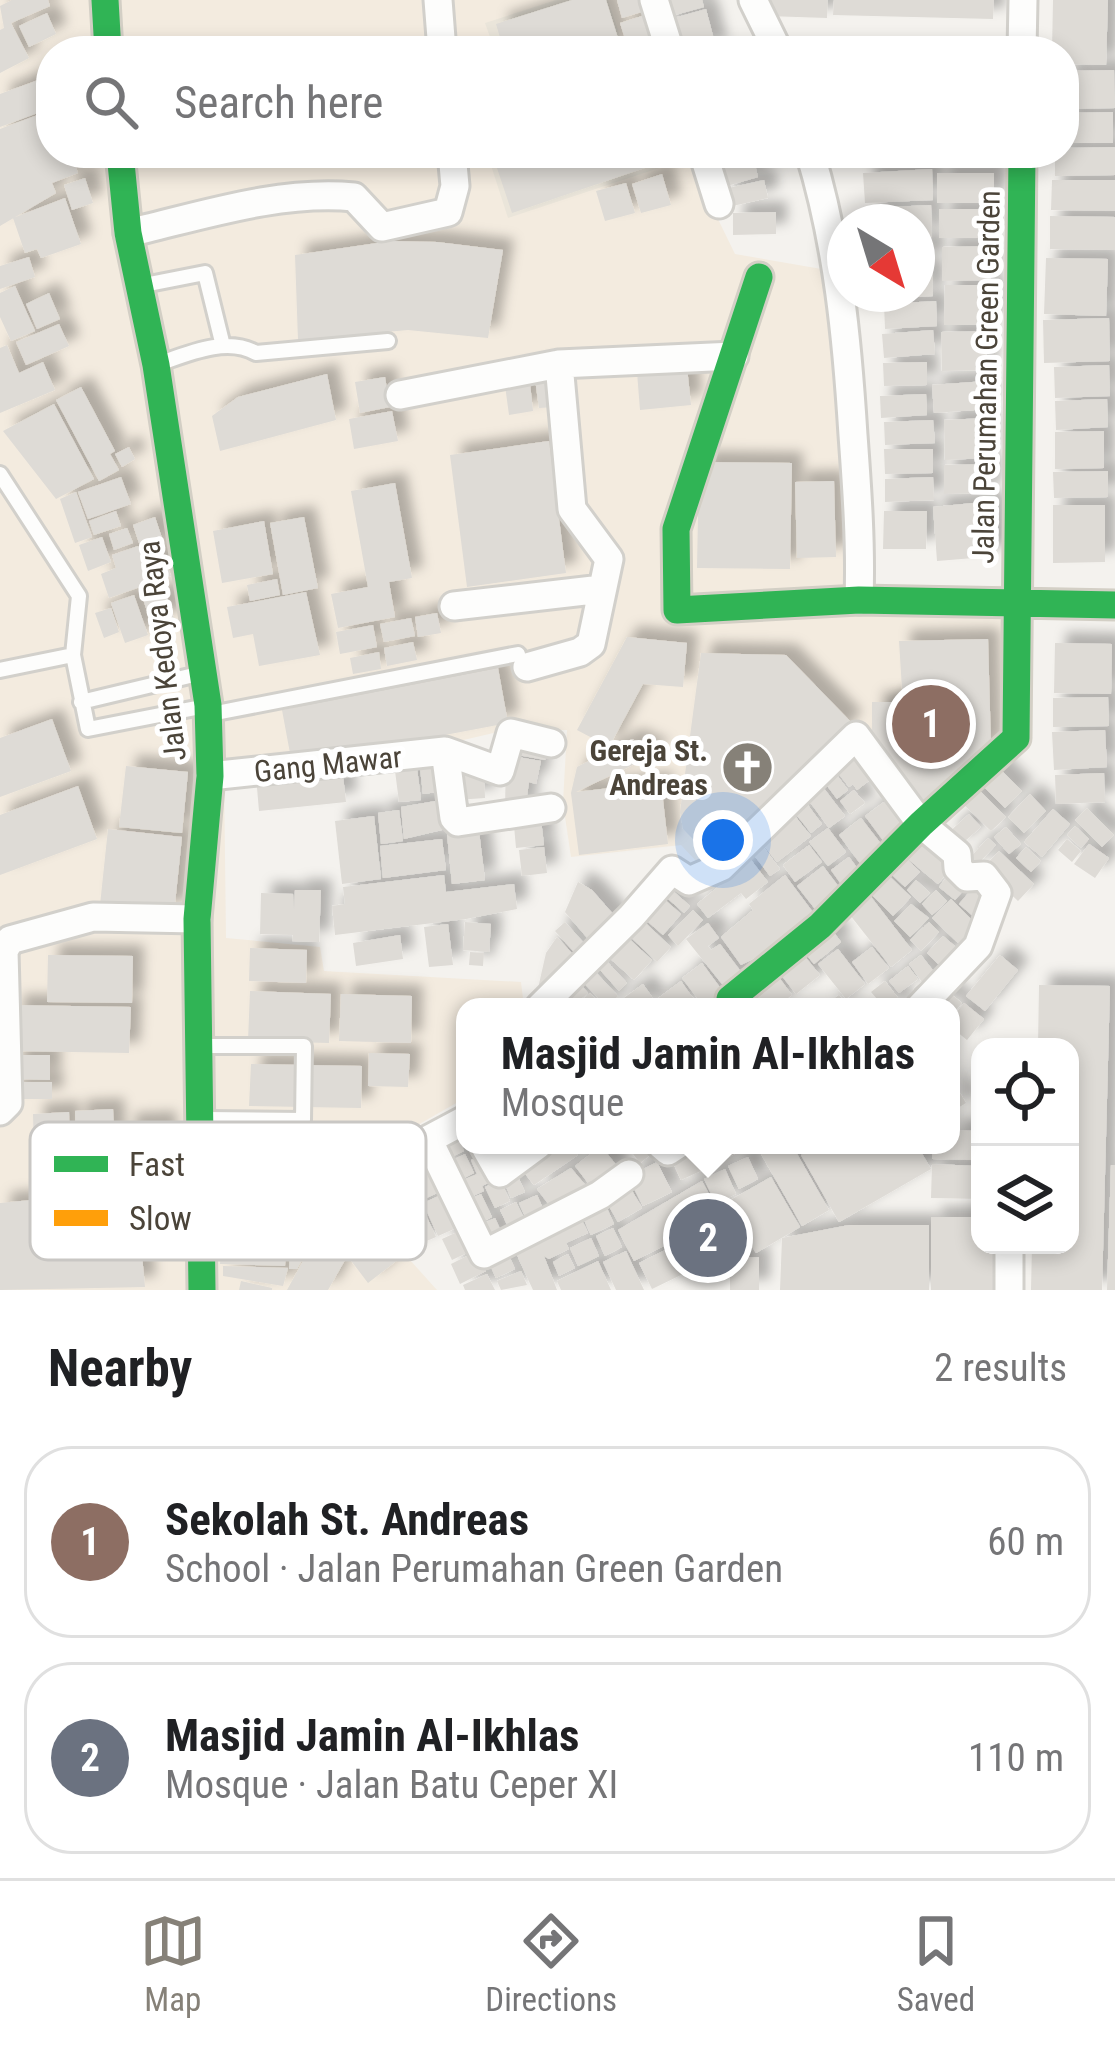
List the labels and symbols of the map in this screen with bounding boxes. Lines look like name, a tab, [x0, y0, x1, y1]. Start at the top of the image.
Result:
street label: Jalan Perumahan Green Garden	[965, 190, 1007, 564]
north arrow	[827, 204, 935, 312]
street label: Jalan Kedoya Raya	[131, 539, 193, 763]
pin: 1	[892, 679, 970, 769]
place label: Gereja St. Andreas	[590, 733, 708, 802]
street label: Gang Mawar	[252, 739, 404, 789]
church icon: Gereja St. Andreas	[719, 739, 775, 795]
your location	[693, 810, 753, 870]
legend	[30, 1122, 426, 1260]
text: Fast	[129, 1145, 185, 1184]
pin: 2	[669, 1193, 747, 1283]
text: Slow	[129, 1199, 192, 1238]

